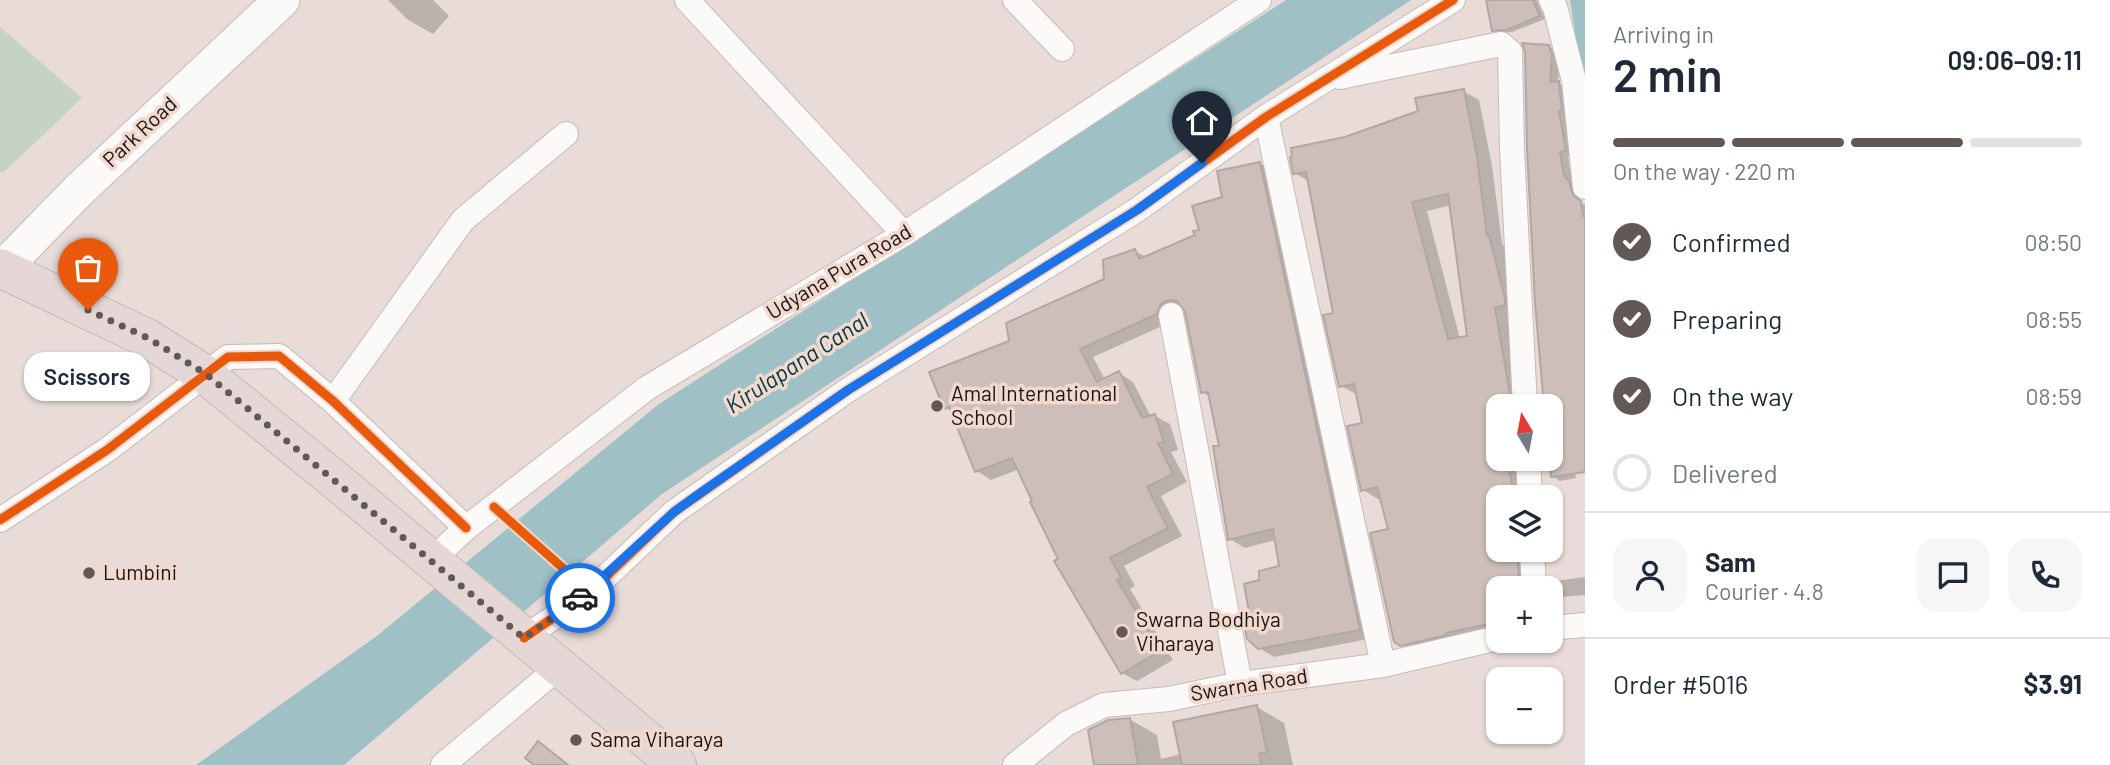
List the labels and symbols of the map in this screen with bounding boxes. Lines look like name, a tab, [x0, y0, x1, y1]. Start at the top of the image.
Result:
street label: Park Road	[97, 90, 181, 171]
pin	[1172, 91, 1232, 163]
street label: Udyana Pura Road	[761, 218, 915, 324]
pin	[58, 238, 118, 310]
water label: Kirulapana Canal	[720, 306, 873, 419]
callout: Scissors	[25, 352, 151, 401]
place label: Amal International School	[951, 380, 1117, 429]
north arrow	[1486, 394, 1563, 471]
marker: Amal International School	[929, 398, 945, 414]
place label: Lumbini	[103, 559, 177, 584]
courier	[545, 563, 615, 633]
marker: Lumbini	[81, 565, 97, 581]
place label: Swarna Bodhiya Viharaya	[1136, 606, 1281, 655]
marker: Swarna Bodhiya Viharaya	[1114, 624, 1130, 640]
street label: Swarna Road	[1188, 662, 1309, 705]
place label: Sama Viharaya	[590, 726, 723, 751]
marker: Sama Viharaya	[568, 732, 584, 748]

